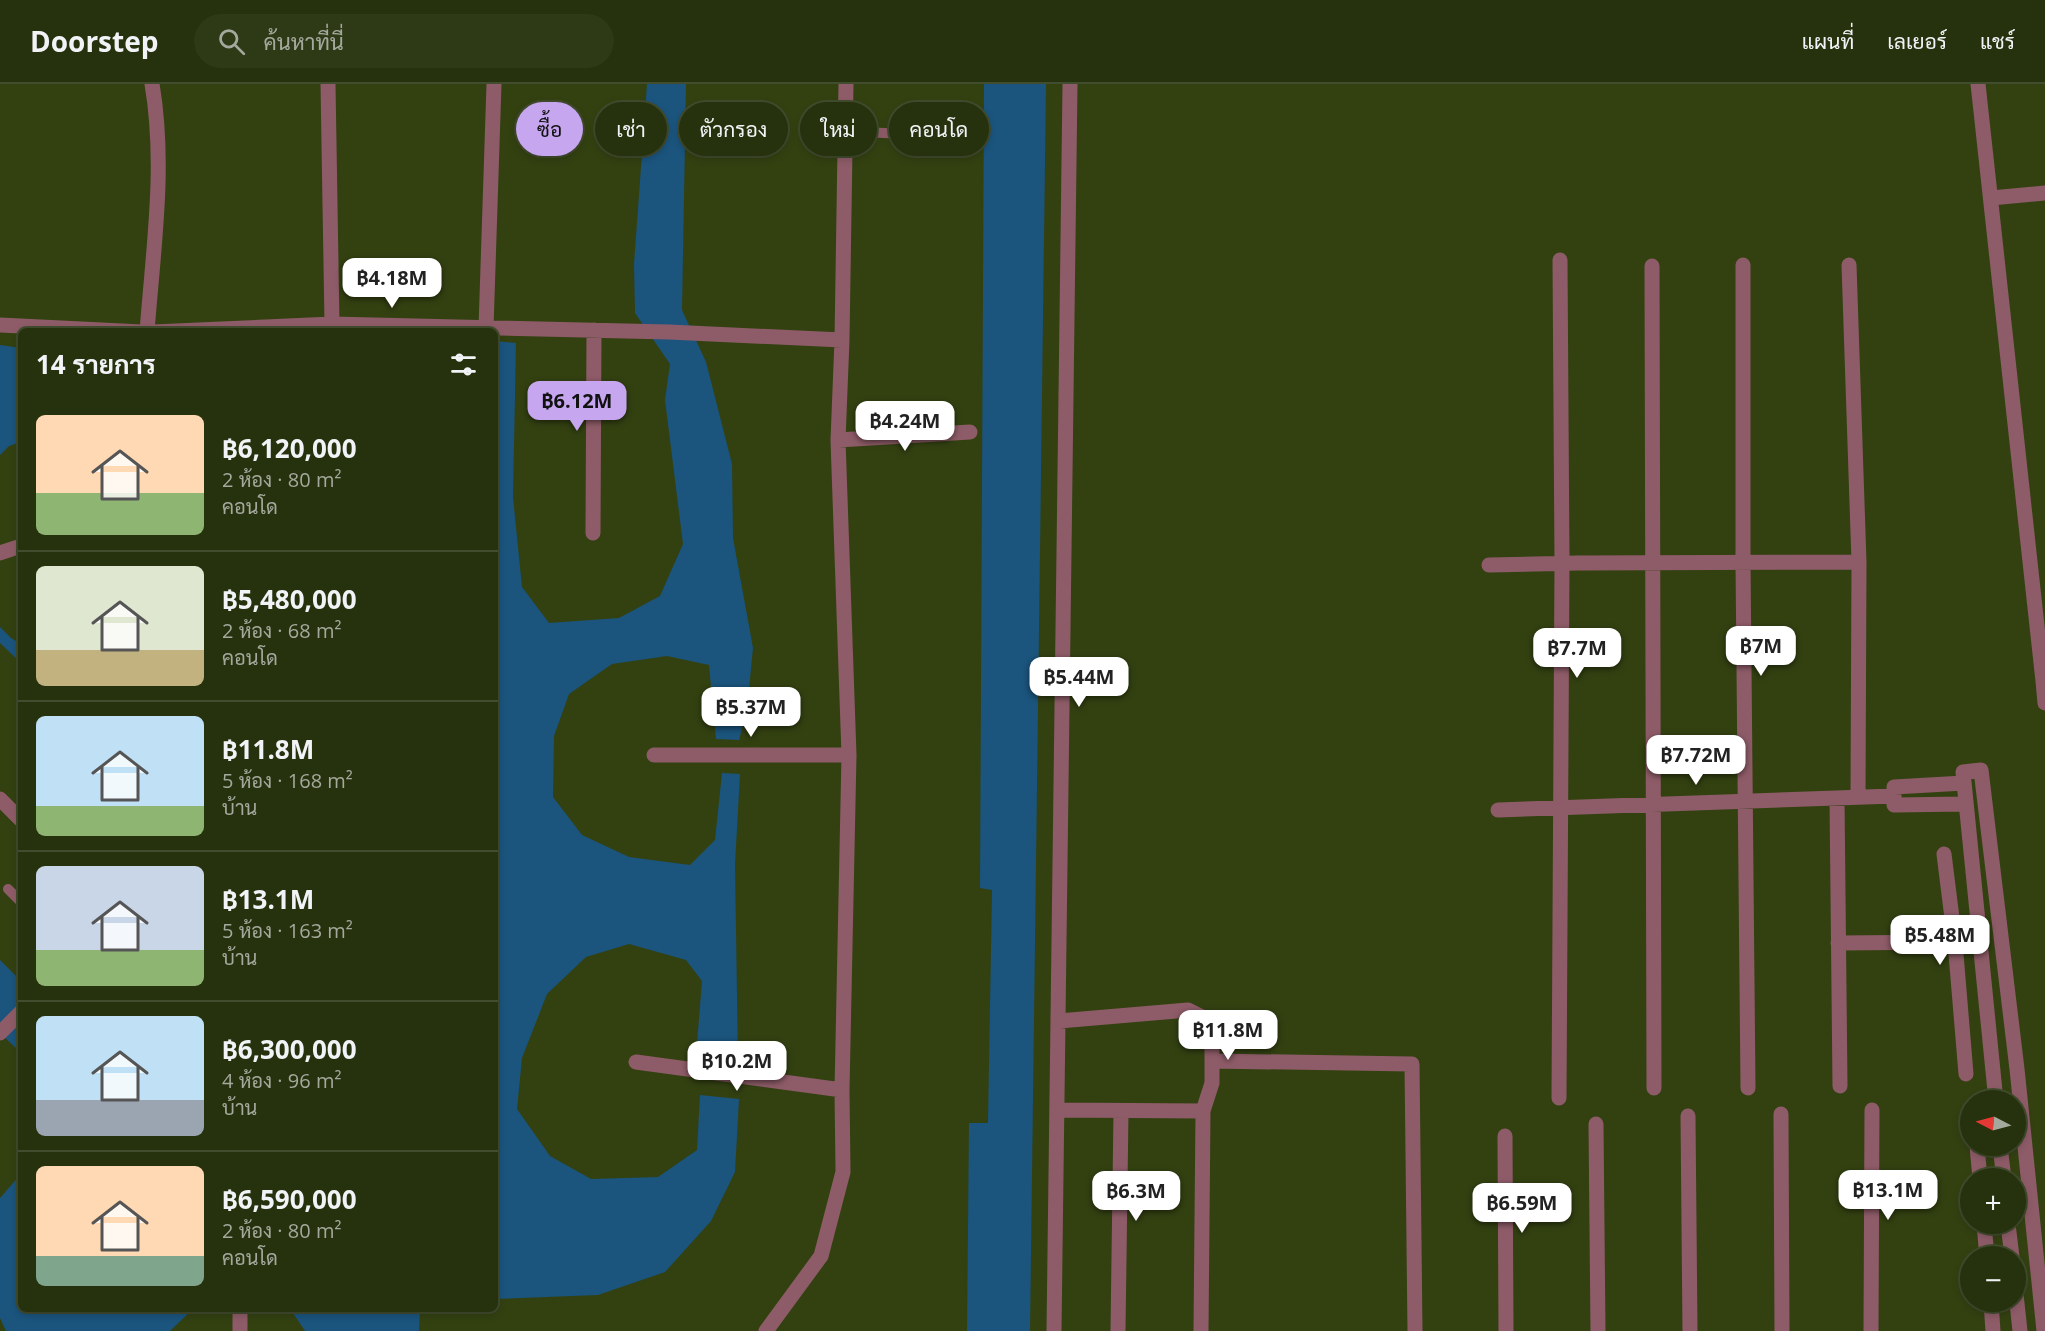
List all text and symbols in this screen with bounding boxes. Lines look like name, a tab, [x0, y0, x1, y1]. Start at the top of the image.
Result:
search box	[194, 14, 614, 68]
text: Doorstep	[30, 22, 158, 60]
icon: search	[215, 25, 248, 58]
text: ค้นหาที่นี่	[263, 26, 344, 56]
text: แผนที่	[1802, 27, 1854, 55]
text: เลเยอร์	[1887, 27, 1947, 55]
text: แชร์	[1980, 27, 2015, 55]
chip: ซื้อ	[516, 102, 583, 156]
chip: เช่า	[595, 102, 667, 156]
chip: ตัวกรอง	[679, 102, 788, 156]
chip: ใหม่	[800, 102, 877, 156]
chip: คอนโด	[889, 102, 989, 156]
pin: ฿4.18M	[343, 258, 441, 309]
text: ฿4.18M	[357, 264, 427, 291]
text: 14 รายการ	[36, 346, 156, 382]
icon: filters	[447, 348, 480, 381]
pin: ฿6.12M	[528, 381, 626, 432]
text: ฿6.12M	[542, 387, 612, 414]
pin: ฿4.24M	[856, 401, 954, 452]
text: ฿4.24M	[870, 407, 940, 434]
text: ฿6,120,000	[222, 430, 357, 466]
icon: home	[84, 439, 156, 511]
text: 2 ห้อง · 80 m²	[222, 466, 341, 493]
text: คอนโด	[222, 493, 278, 520]
text: ฿5,480,000	[222, 581, 357, 617]
icon: home	[84, 590, 156, 662]
text: 2 ห้อง · 68 m²	[222, 617, 341, 644]
pin: ฿7M	[1732, 626, 1790, 677]
pin: ฿7.7M	[1535, 628, 1619, 679]
text: ฿7M	[1740, 632, 1782, 659]
text: ฿7.7M	[1547, 634, 1607, 661]
text: คอนโด	[222, 644, 278, 671]
pin: ฿5.44M	[1030, 657, 1128, 708]
text: ฿5.44M	[1044, 663, 1114, 690]
pin: ฿5.37M	[702, 687, 800, 738]
text: ฿5.37M	[716, 693, 786, 720]
text: ฿11.8M	[222, 731, 314, 767]
pin: ฿7.72M	[1647, 735, 1745, 786]
icon: home	[84, 740, 156, 812]
text: ฿7.72M	[1661, 741, 1731, 768]
text: 5 ห้อง · 168 m²	[222, 767, 353, 794]
text: บ้าน	[222, 794, 257, 821]
text: ฿13.1M	[222, 881, 314, 917]
icon: home	[84, 890, 156, 962]
pin: ฿5.48M	[1891, 915, 1989, 966]
text: 5 ห้อง · 163 m²	[222, 917, 353, 944]
text: ฿5.48M	[1905, 921, 1975, 948]
text: บ้าน	[222, 944, 257, 971]
pin: ฿11.8M	[1179, 1010, 1277, 1061]
text: ฿11.8M	[1193, 1016, 1263, 1043]
text: ฿6,300,000	[222, 1031, 357, 1067]
icon: home	[84, 1040, 156, 1112]
pin: ฿10.2M	[688, 1041, 786, 1092]
text: ฿10.2M	[702, 1047, 772, 1074]
text: 4 ห้อง · 96 m²	[222, 1067, 341, 1094]
north arrow	[1960, 1090, 2026, 1156]
map controls	[1960, 1090, 2026, 1312]
text: บ้าน	[222, 1094, 257, 1121]
button: +	[1960, 1168, 2026, 1234]
pin: ฿13.1M	[1839, 1170, 1937, 1221]
pin: ฿6.3M	[1094, 1171, 1178, 1222]
text: ฿13.1M	[1853, 1176, 1923, 1203]
text: ฿6.3M	[1106, 1177, 1166, 1204]
text: ฿6,590,000	[222, 1181, 357, 1217]
pin: ฿6.59M	[1473, 1183, 1571, 1234]
text: ฿6.59M	[1487, 1189, 1557, 1216]
icon: home	[84, 1190, 156, 1262]
text: 2 ห้อง · 80 m²	[222, 1217, 341, 1244]
text: คอนโด	[222, 1244, 278, 1271]
button: −	[1960, 1246, 2026, 1312]

